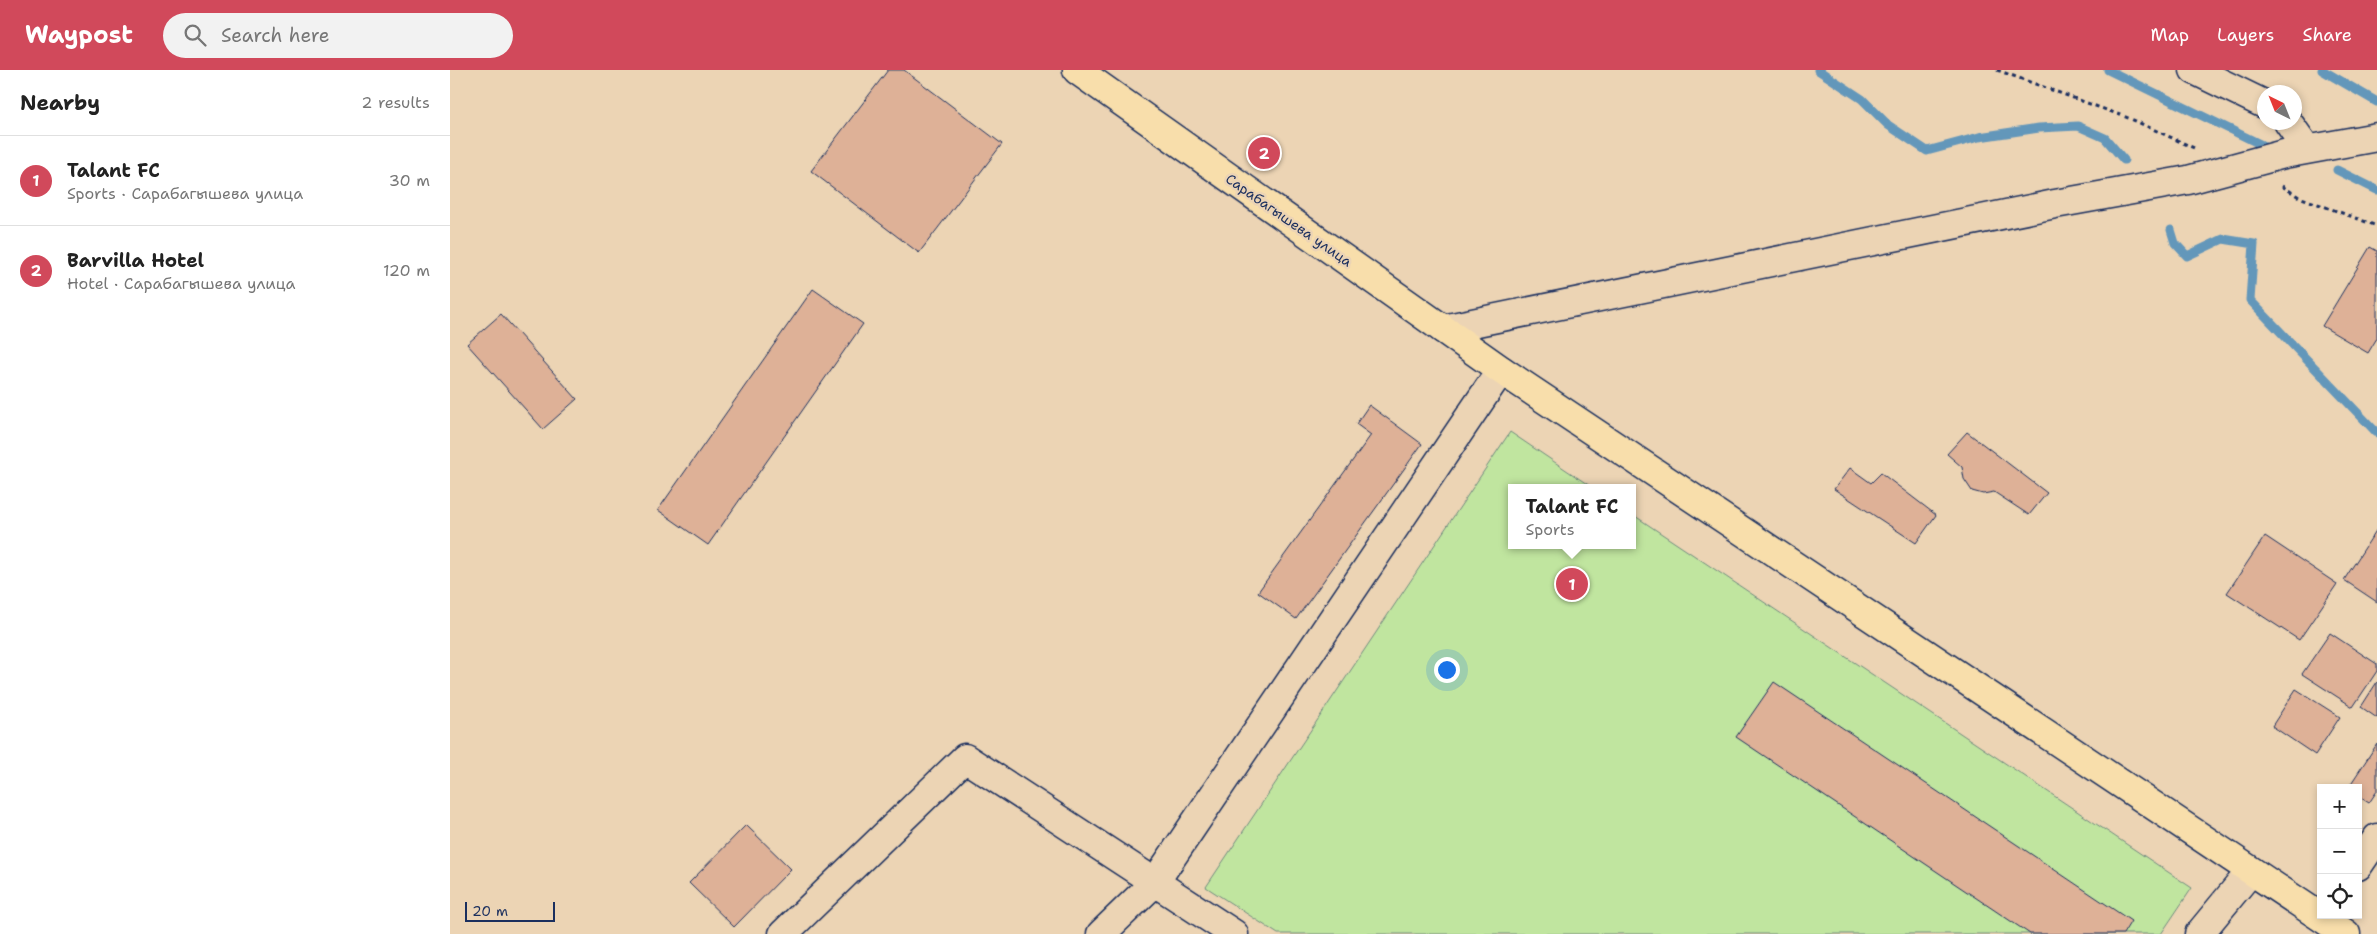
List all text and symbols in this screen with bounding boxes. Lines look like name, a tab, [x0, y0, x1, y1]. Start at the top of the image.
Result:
search box	[163, 13, 513, 58]
text: Waypost	[25, 19, 133, 51]
icon: search	[181, 21, 209, 49]
text: Search here	[221, 23, 329, 48]
text: Map	[2151, 23, 2189, 47]
text: Layers	[2217, 23, 2274, 47]
text: Share	[2302, 23, 2352, 47]
north arrow	[2257, 85, 2302, 130]
text: Nearby	[20, 89, 100, 117]
text: 2 results	[361, 92, 430, 113]
pin: 2	[1248, 134, 1280, 172]
text: Talant FC	[67, 158, 160, 183]
text: 1	[32, 170, 40, 191]
text: 30 m	[389, 170, 430, 191]
street label: Сарабагышева улица	[1222, 170, 1356, 271]
text: Sports · Сарабагышева улица	[67, 183, 303, 204]
text: Barvilla Hotel	[67, 248, 204, 273]
text: 2	[30, 260, 42, 281]
text: 120 m	[383, 260, 430, 281]
text: Hotel · Сарабагышева улица	[67, 273, 296, 294]
popup	[1508, 484, 1636, 549]
text: Talant FC	[1526, 494, 1618, 519]
text: Sports	[1526, 519, 1575, 540]
pin: 1	[1556, 565, 1588, 603]
your location	[1434, 657, 1460, 683]
map controls	[2317, 784, 2362, 919]
button: +	[2317, 784, 2362, 829]
button: −	[2317, 829, 2362, 874]
button: locate	[2317, 874, 2362, 919]
scale bar	[465, 899, 555, 922]
text: 20 m	[472, 902, 508, 920]

